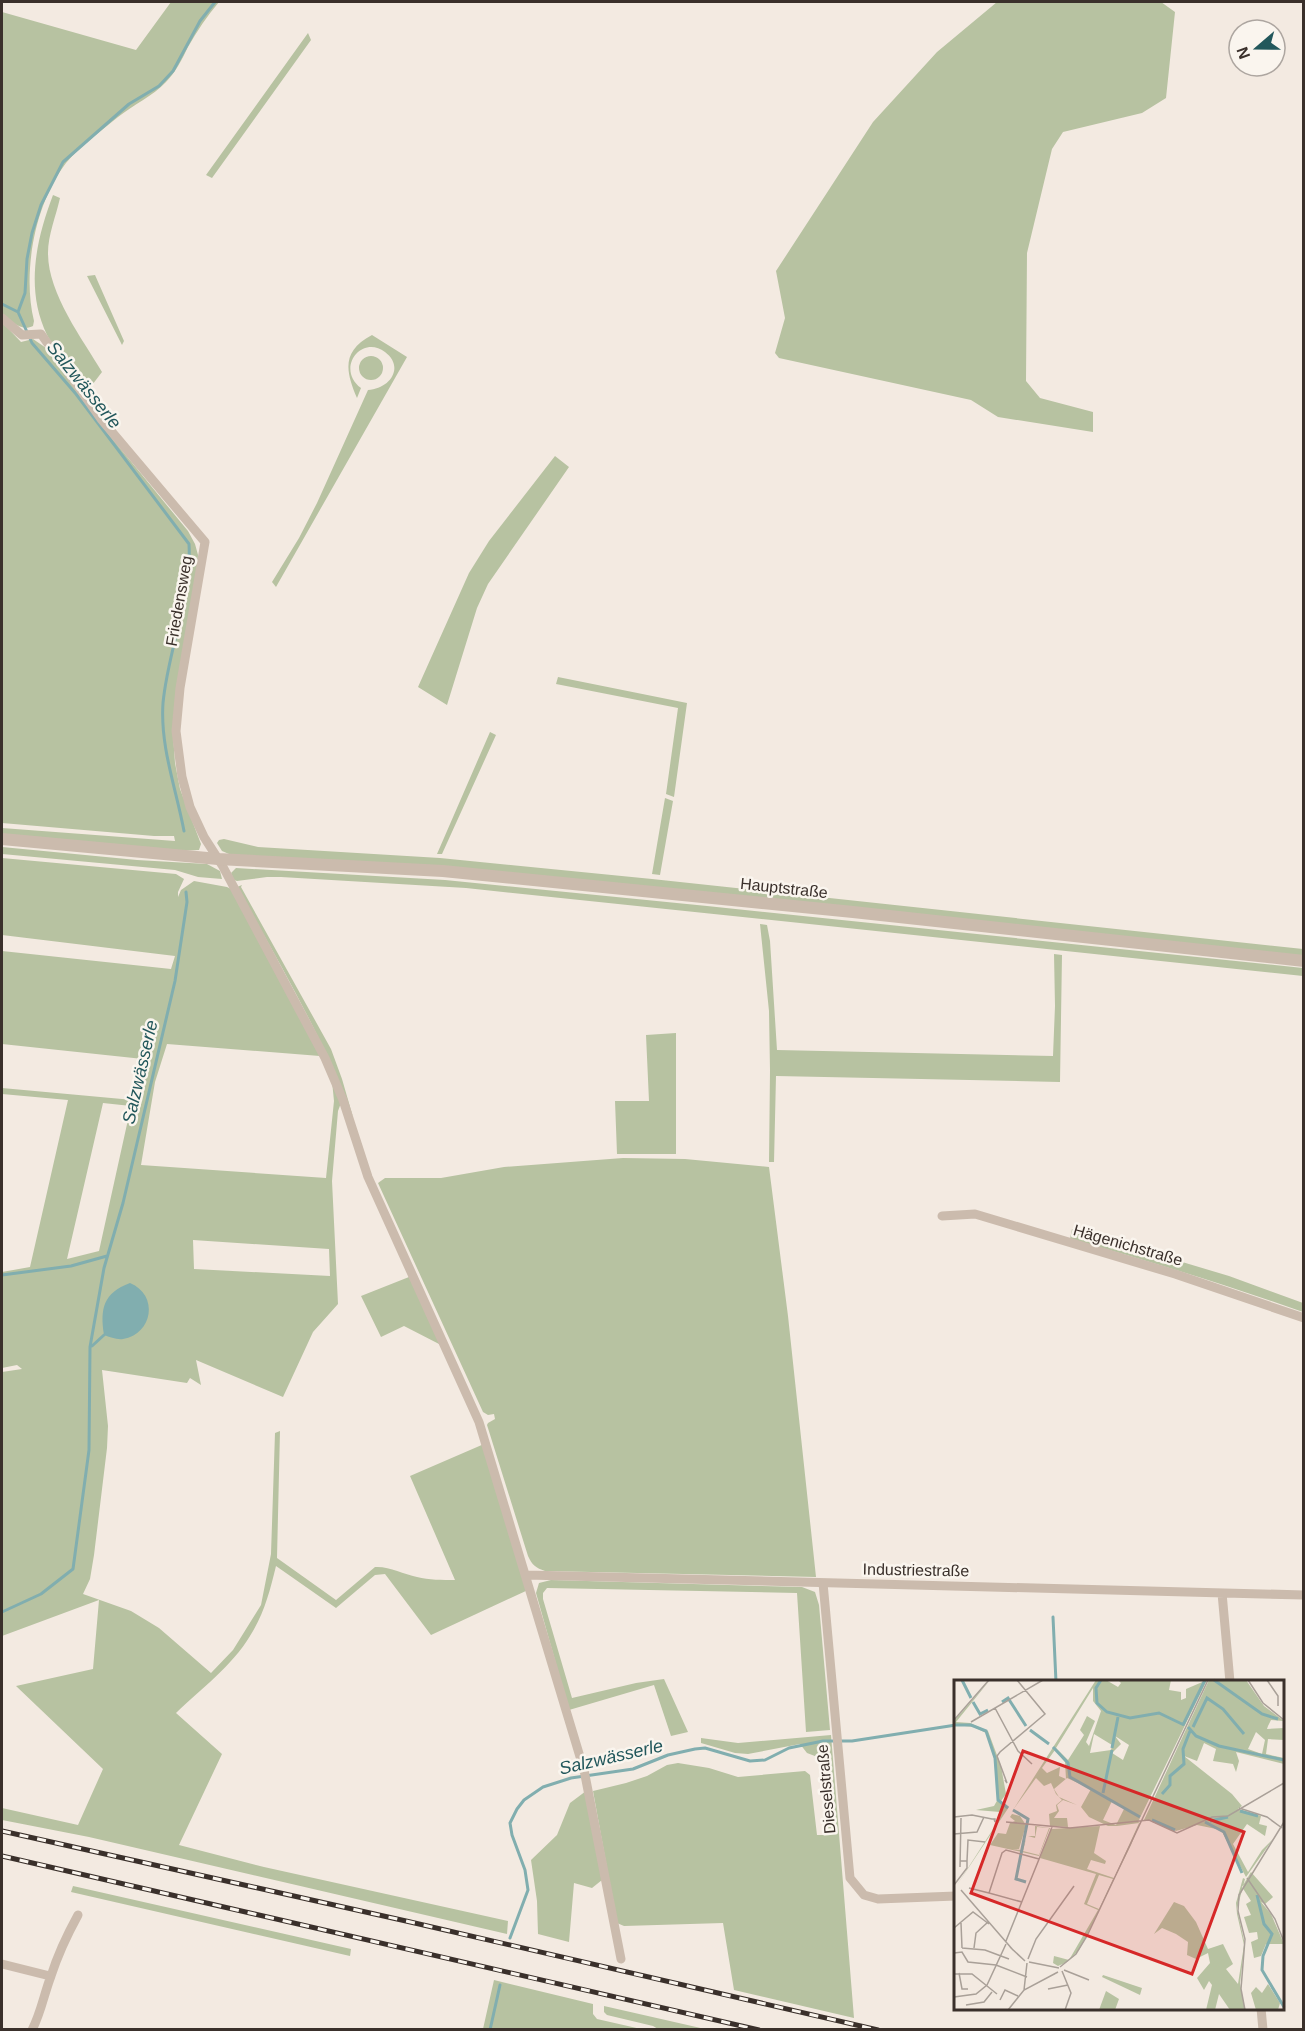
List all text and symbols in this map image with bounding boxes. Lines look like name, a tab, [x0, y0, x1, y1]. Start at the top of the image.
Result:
north arrow	[1227, 18, 1287, 78]
text: N	[1233, 45, 1253, 61]
water label: Salzwässerle	[43, 337, 125, 433]
street label: Friedensweg	[163, 554, 195, 648]
street label: Hauptstraße	[739, 875, 829, 901]
water label: Salzwässerle	[118, 1018, 162, 1126]
street label: Hägenichstraße	[1071, 1221, 1185, 1269]
street label: Industriestraße	[863, 1561, 970, 1579]
inset map	[954, 1680, 1284, 2010]
water label: Salzwässerle	[557, 1735, 665, 1779]
street label: Dieselstraße	[814, 1743, 838, 1834]

